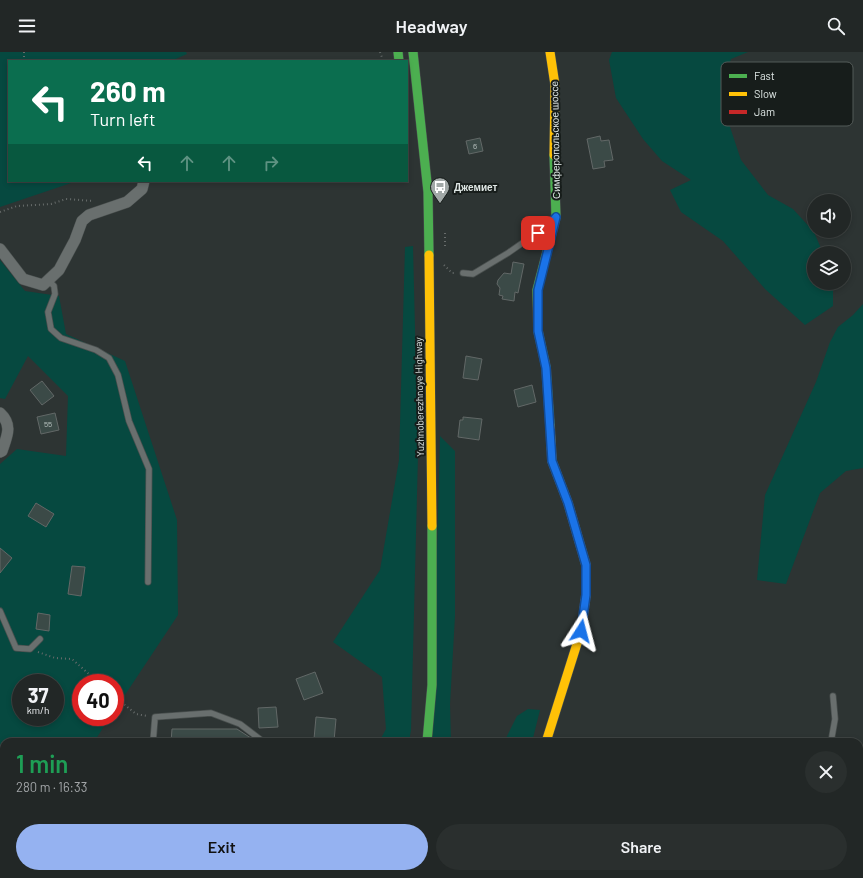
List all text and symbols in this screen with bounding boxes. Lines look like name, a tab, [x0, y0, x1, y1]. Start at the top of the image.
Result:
icon: menu	[16, 15, 38, 37]
text: Headway	[396, 15, 467, 37]
icon: search	[825, 15, 847, 37]
legend	[721, 62, 853, 126]
text: Fast	[754, 69, 775, 82]
text: 260 m	[90, 74, 166, 108]
icon: left	[24, 76, 76, 128]
street label: Симферопольское шоссе	[548, 80, 562, 199]
text: Slow	[754, 87, 777, 100]
text: Jam	[754, 105, 775, 118]
text: Turn left	[90, 108, 156, 130]
house number: 6	[473, 141, 477, 151]
icon: left	[134, 152, 156, 174]
icon: ahead	[176, 152, 198, 174]
icon: ahead	[218, 152, 240, 174]
icon: right	[260, 152, 282, 174]
bus stop icon: Джемиет	[429, 176, 451, 204]
place label: Джемиет	[454, 181, 497, 193]
map controls	[807, 194, 851, 290]
button: sound	[807, 194, 851, 238]
pin	[521, 216, 555, 250]
icon: arrive	[527, 222, 549, 244]
button: layers	[807, 246, 851, 290]
street label: Yuzhnoberezhnoye Highway	[412, 337, 426, 457]
house number: 55	[44, 419, 52, 429]
position arrow	[560, 610, 602, 652]
speed limit sign: 40	[72, 674, 124, 726]
text: 37	[28, 683, 48, 707]
text: km/h	[27, 704, 49, 716]
text: 1 min	[16, 749, 68, 778]
button: close	[805, 751, 847, 793]
text: 280 m · 16:33	[16, 779, 87, 795]
button: Exit	[16, 824, 428, 870]
button: Share	[436, 824, 847, 870]

